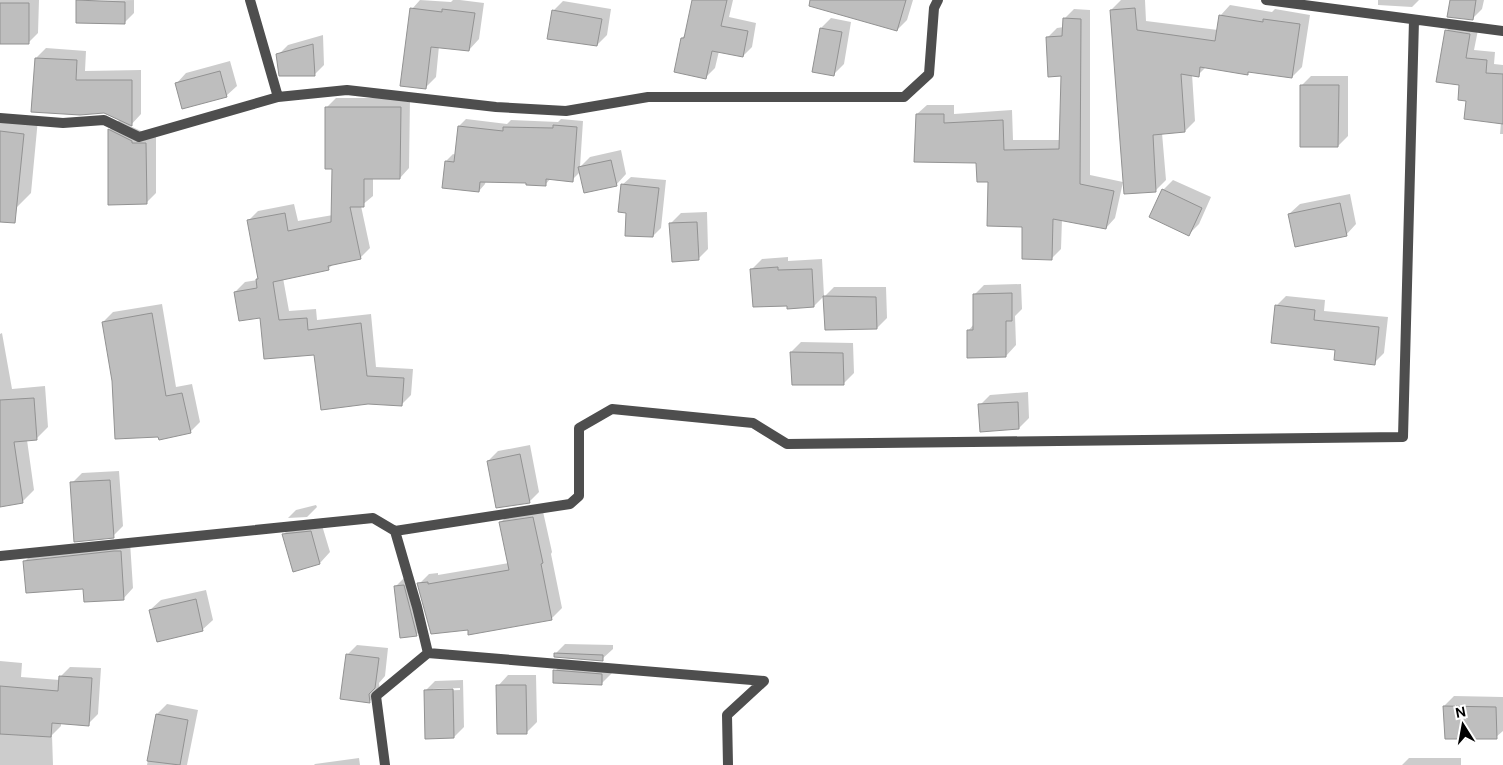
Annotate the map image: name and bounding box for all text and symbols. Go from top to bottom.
north arrow [1438,700,1488,750]
text: N [1454,702,1467,722]

